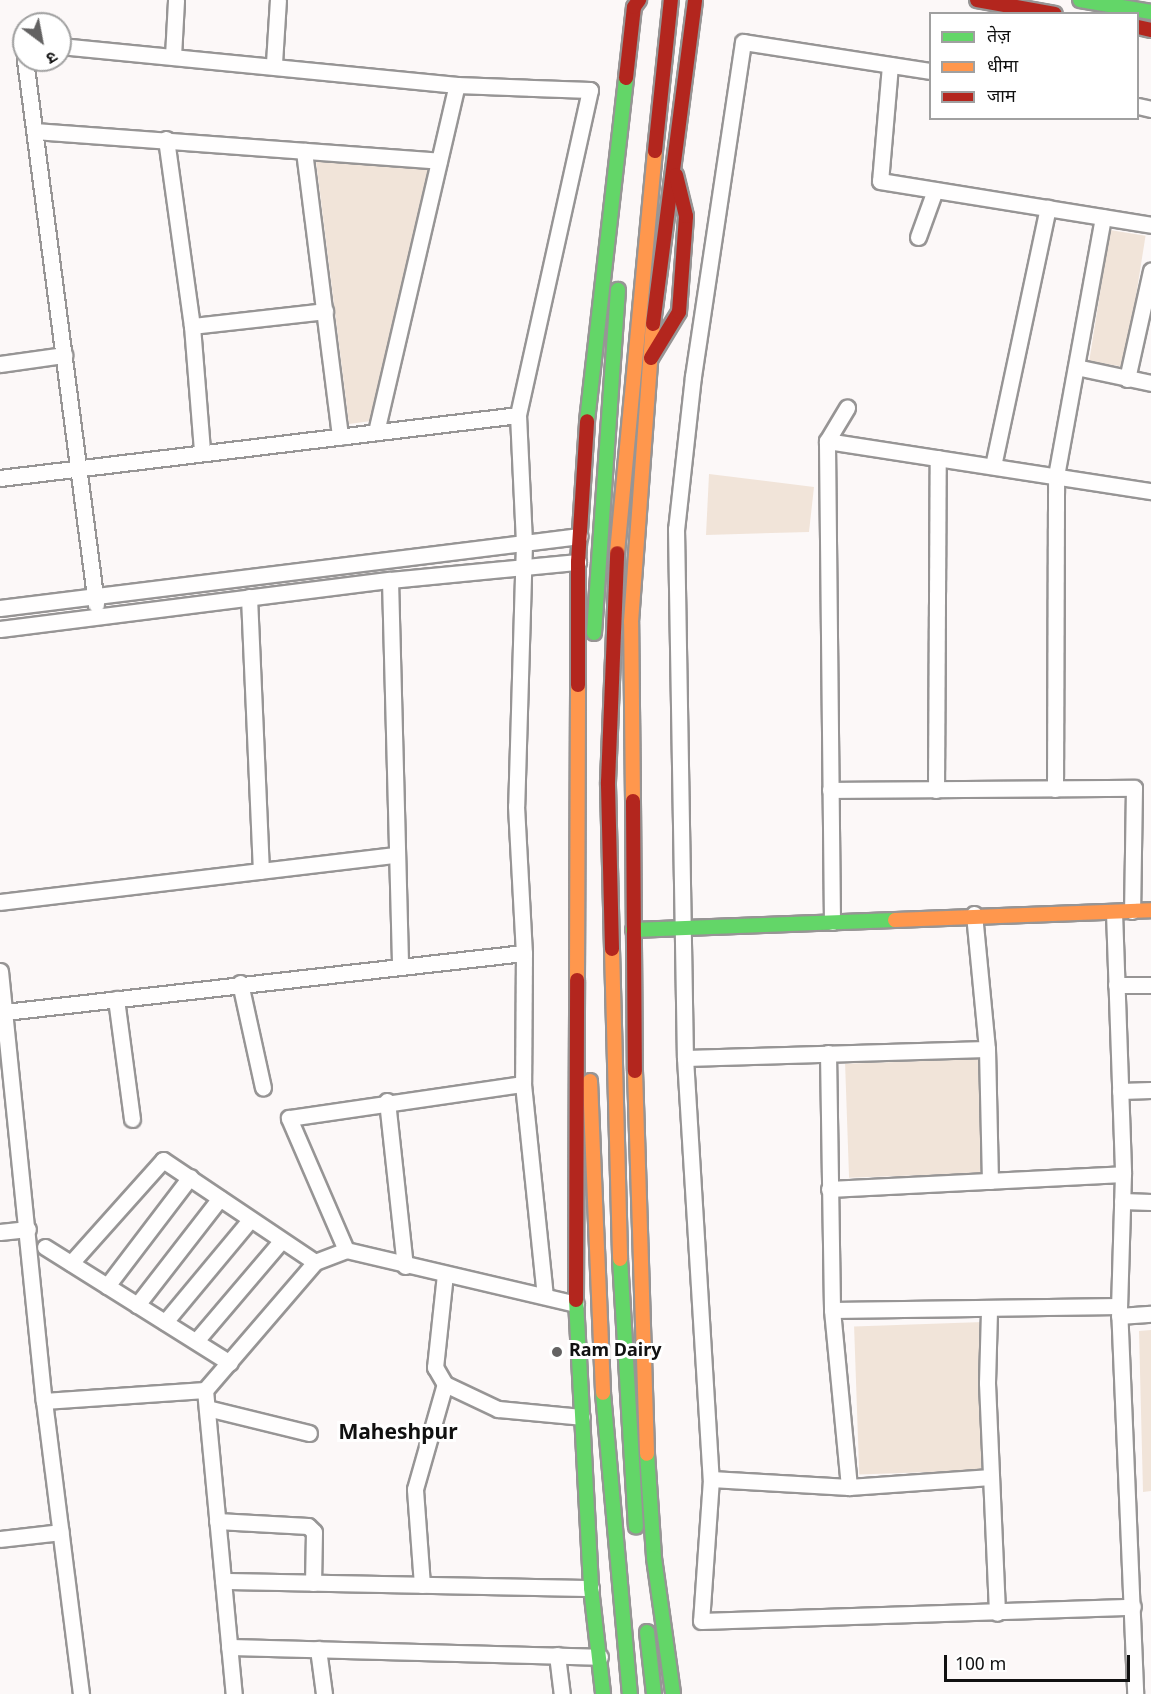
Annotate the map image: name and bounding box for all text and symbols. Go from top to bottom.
north arrow [12,12,72,72]
legend [929,12,1139,120]
text: तेज़ [987,26,1011,49]
text: उ [41,45,60,67]
text: धीमा [987,56,1018,79]
text: जाम [987,86,1016,109]
place label: Ram Dairy [569,1341,661,1363]
marker: Ram Dairy [550,1345,564,1359]
district label: Maheshpur [338,1421,458,1447]
scale bar [947,1643,1133,1681]
text: 100 m [955,1654,1006,1677]

